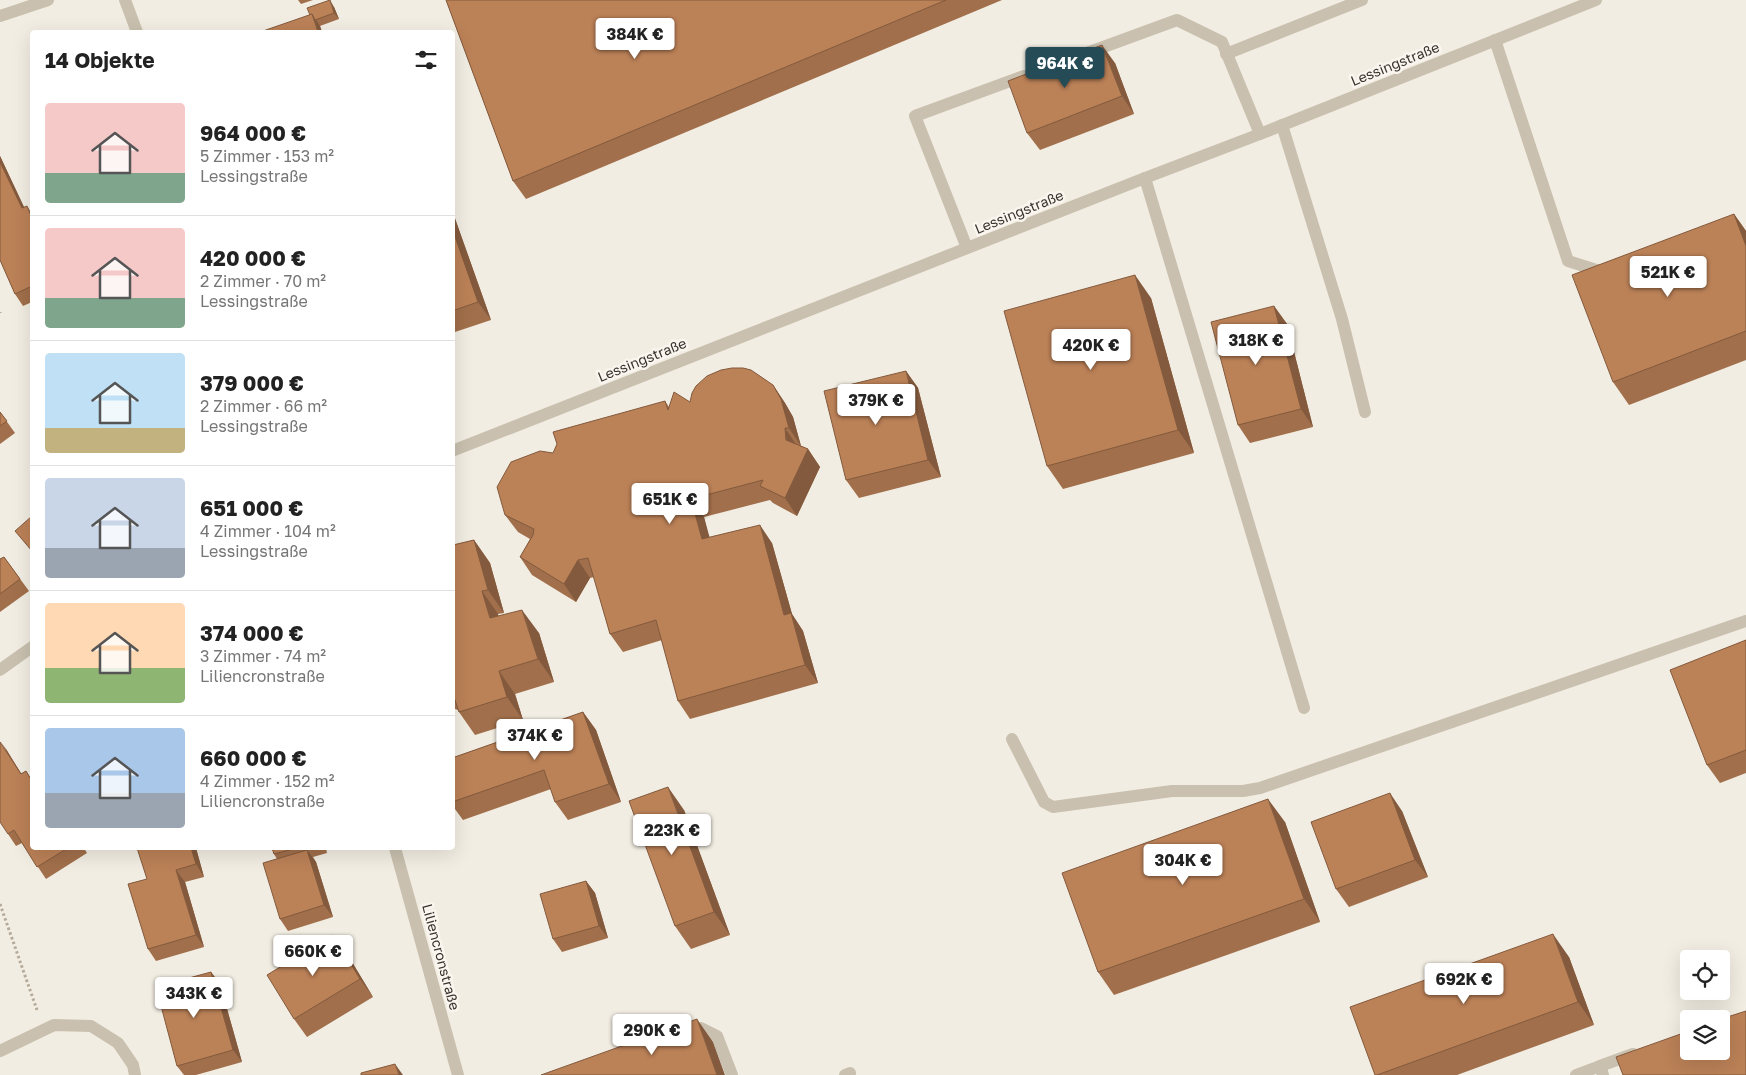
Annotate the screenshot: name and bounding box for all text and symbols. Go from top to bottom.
pin: 384K € [594,18,676,60]
text: 384K € [607,24,663,44]
street label: Lessingstraße [1348,38,1442,89]
icon: filters [412,46,440,74]
pin: 964K € [1024,46,1106,89]
text: 14 Objekte [45,47,155,73]
text: 964K € [1036,53,1094,73]
text: 964 000 € [200,120,306,146]
icon: home [85,123,145,183]
text: 5 Zimmer · 153 m² [200,146,334,166]
text: Lessingstraße [200,166,308,186]
street label: Lessingstraße [972,186,1066,237]
text: 420 000 € [200,245,306,271]
icon: home [85,248,145,308]
pin: 521K € [1627,256,1709,298]
text: 521K € [1641,262,1695,282]
text: 2 Zimmer · 70 m² [200,271,326,291]
text: Lessingstraße [200,291,308,311]
pin: 318K € [1215,324,1297,366]
pin: 420K € [1050,328,1132,371]
text: 318K € [1228,330,1284,350]
street label: Lessingstraße [595,334,689,385]
text: 420K € [1062,335,1120,355]
text: 379 000 € [200,370,304,396]
icon: home [85,373,145,433]
pin: 379K € [835,384,917,426]
text: 379K € [848,390,904,410]
text: 2 Zimmer · 66 m² [200,396,327,416]
text: Lessingstraße [200,416,308,436]
pin: 651K € [629,482,711,525]
text: 651K € [642,489,698,509]
text: 651 000 € [200,495,303,521]
icon: home [85,498,145,558]
text: 4 Zimmer · 104 m² [200,521,336,541]
text: Lessingstraße [200,541,308,561]
text: 374 000 € [200,620,304,646]
icon: home [85,623,145,683]
text: 3 Zimmer · 74 m² [200,646,326,666]
text: Liliencronstraße [200,666,325,686]
pin: 374K € [494,718,576,761]
text: 374K € [507,725,563,745]
text: 660 000 € [200,745,307,771]
icon: home [85,748,145,808]
text: 4 Zimmer · 152 m² [200,771,335,791]
text: Liliencronstraße [200,791,325,811]
pin: 223K € [631,814,713,856]
text: 223K € [644,820,700,840]
pin: 304K € [1142,844,1224,886]
text: 304K € [1154,850,1212,870]
street label: Liliencronstraße [419,902,464,1012]
pin: 660K € [272,934,354,977]
text: 660K € [284,941,342,961]
map controls [1680,950,1730,1060]
button: locate [1680,950,1730,1000]
pin: 692K € [1423,962,1505,1005]
text: 692K € [1436,969,1492,989]
pin: 343K € [153,976,235,1019]
text: 343K € [166,983,222,1003]
button: layers [1680,1010,1730,1060]
pin: 290K € [611,1014,693,1056]
text: 290K € [623,1020,681,1040]

